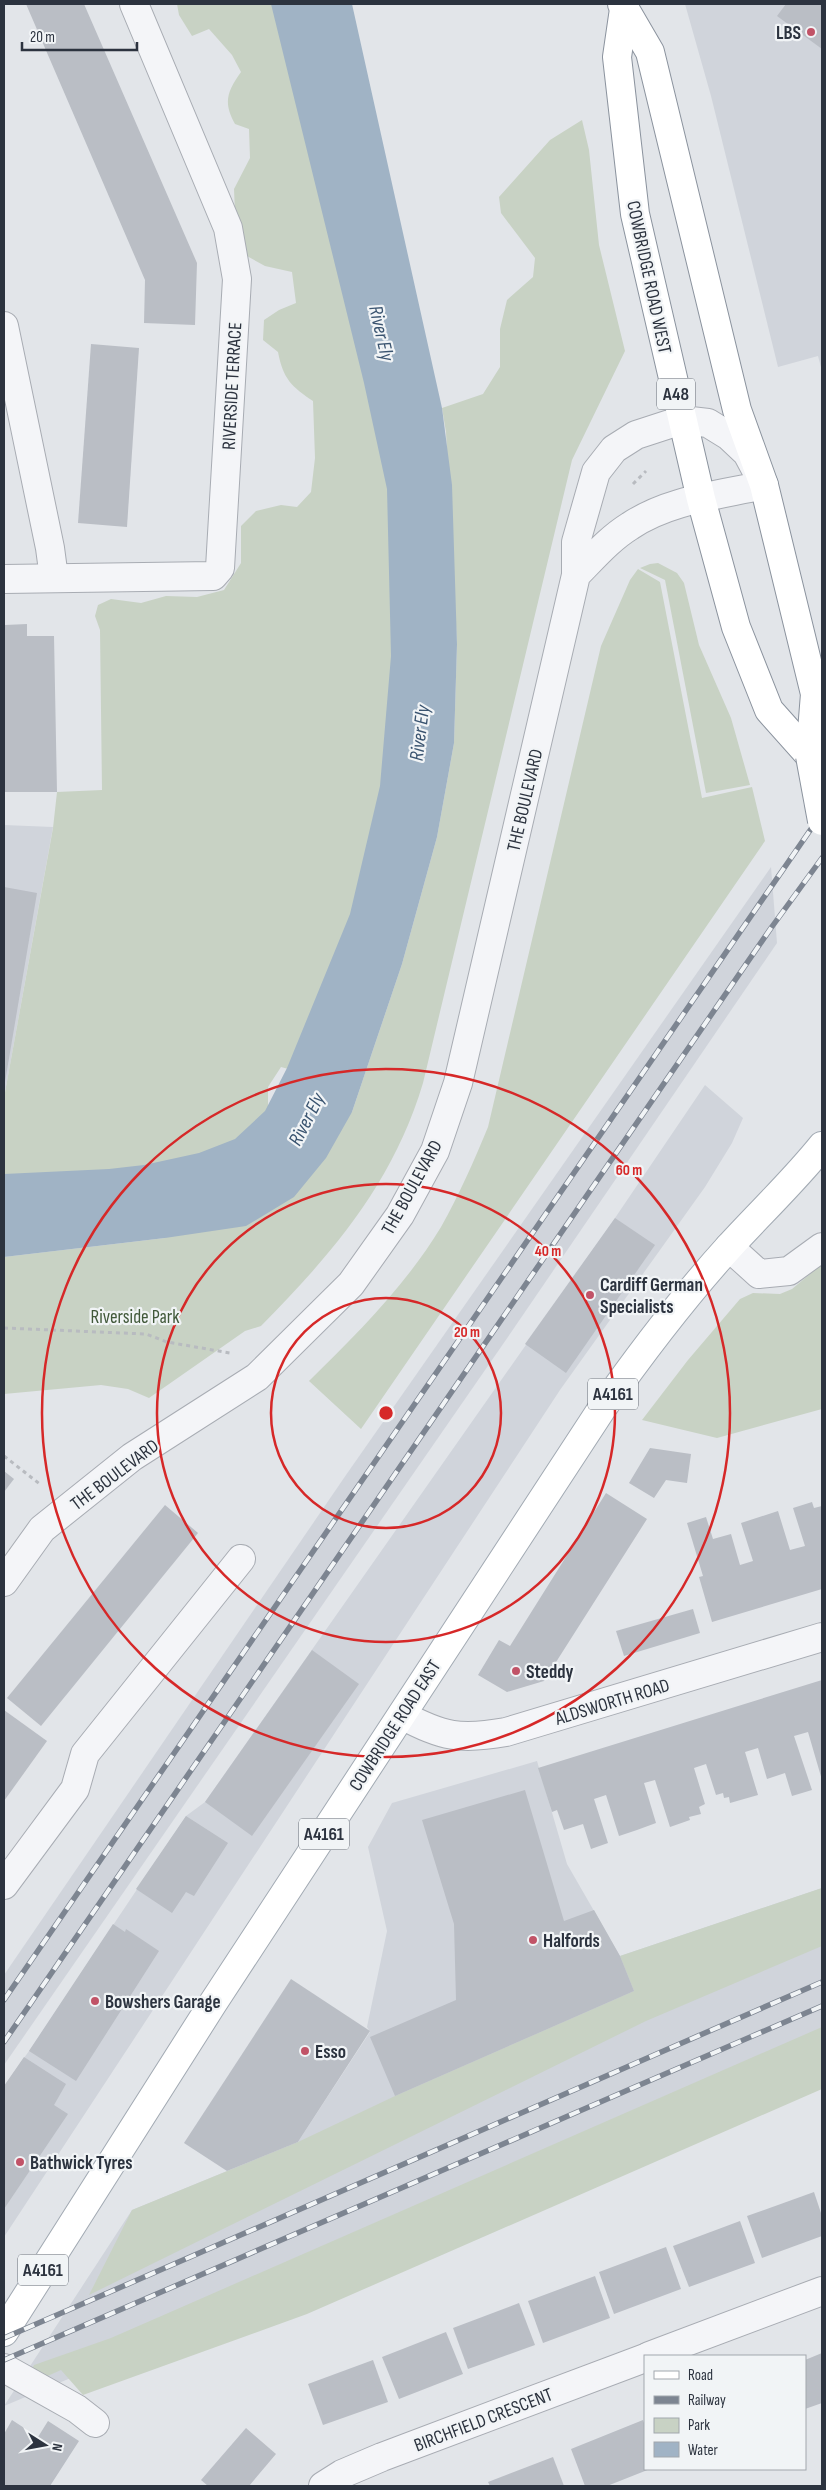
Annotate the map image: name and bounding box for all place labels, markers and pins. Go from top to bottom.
place label: LBS [776,22,801,45]
marker: LBS [805,26,817,38]
place label: Cardiff German Specialists [600,1274,703,1319]
marker: Cardiff German Specialists [584,1289,596,1301]
centre of rings [377,1404,395,1422]
place label: Steddy [526,1661,573,1684]
marker: Steddy [510,1665,522,1677]
place label: Halfords [543,1930,600,1953]
marker: Halfords [527,1934,539,1946]
place label: Bowshers Garage [105,1991,221,2014]
marker: Bowshers Garage [89,1995,101,2007]
place label: Esso [315,2041,346,2064]
marker: Esso [299,2045,311,2057]
place label: Bathwick Tyres [30,2152,133,2175]
marker: Bathwick Tyres [14,2156,26,2168]

